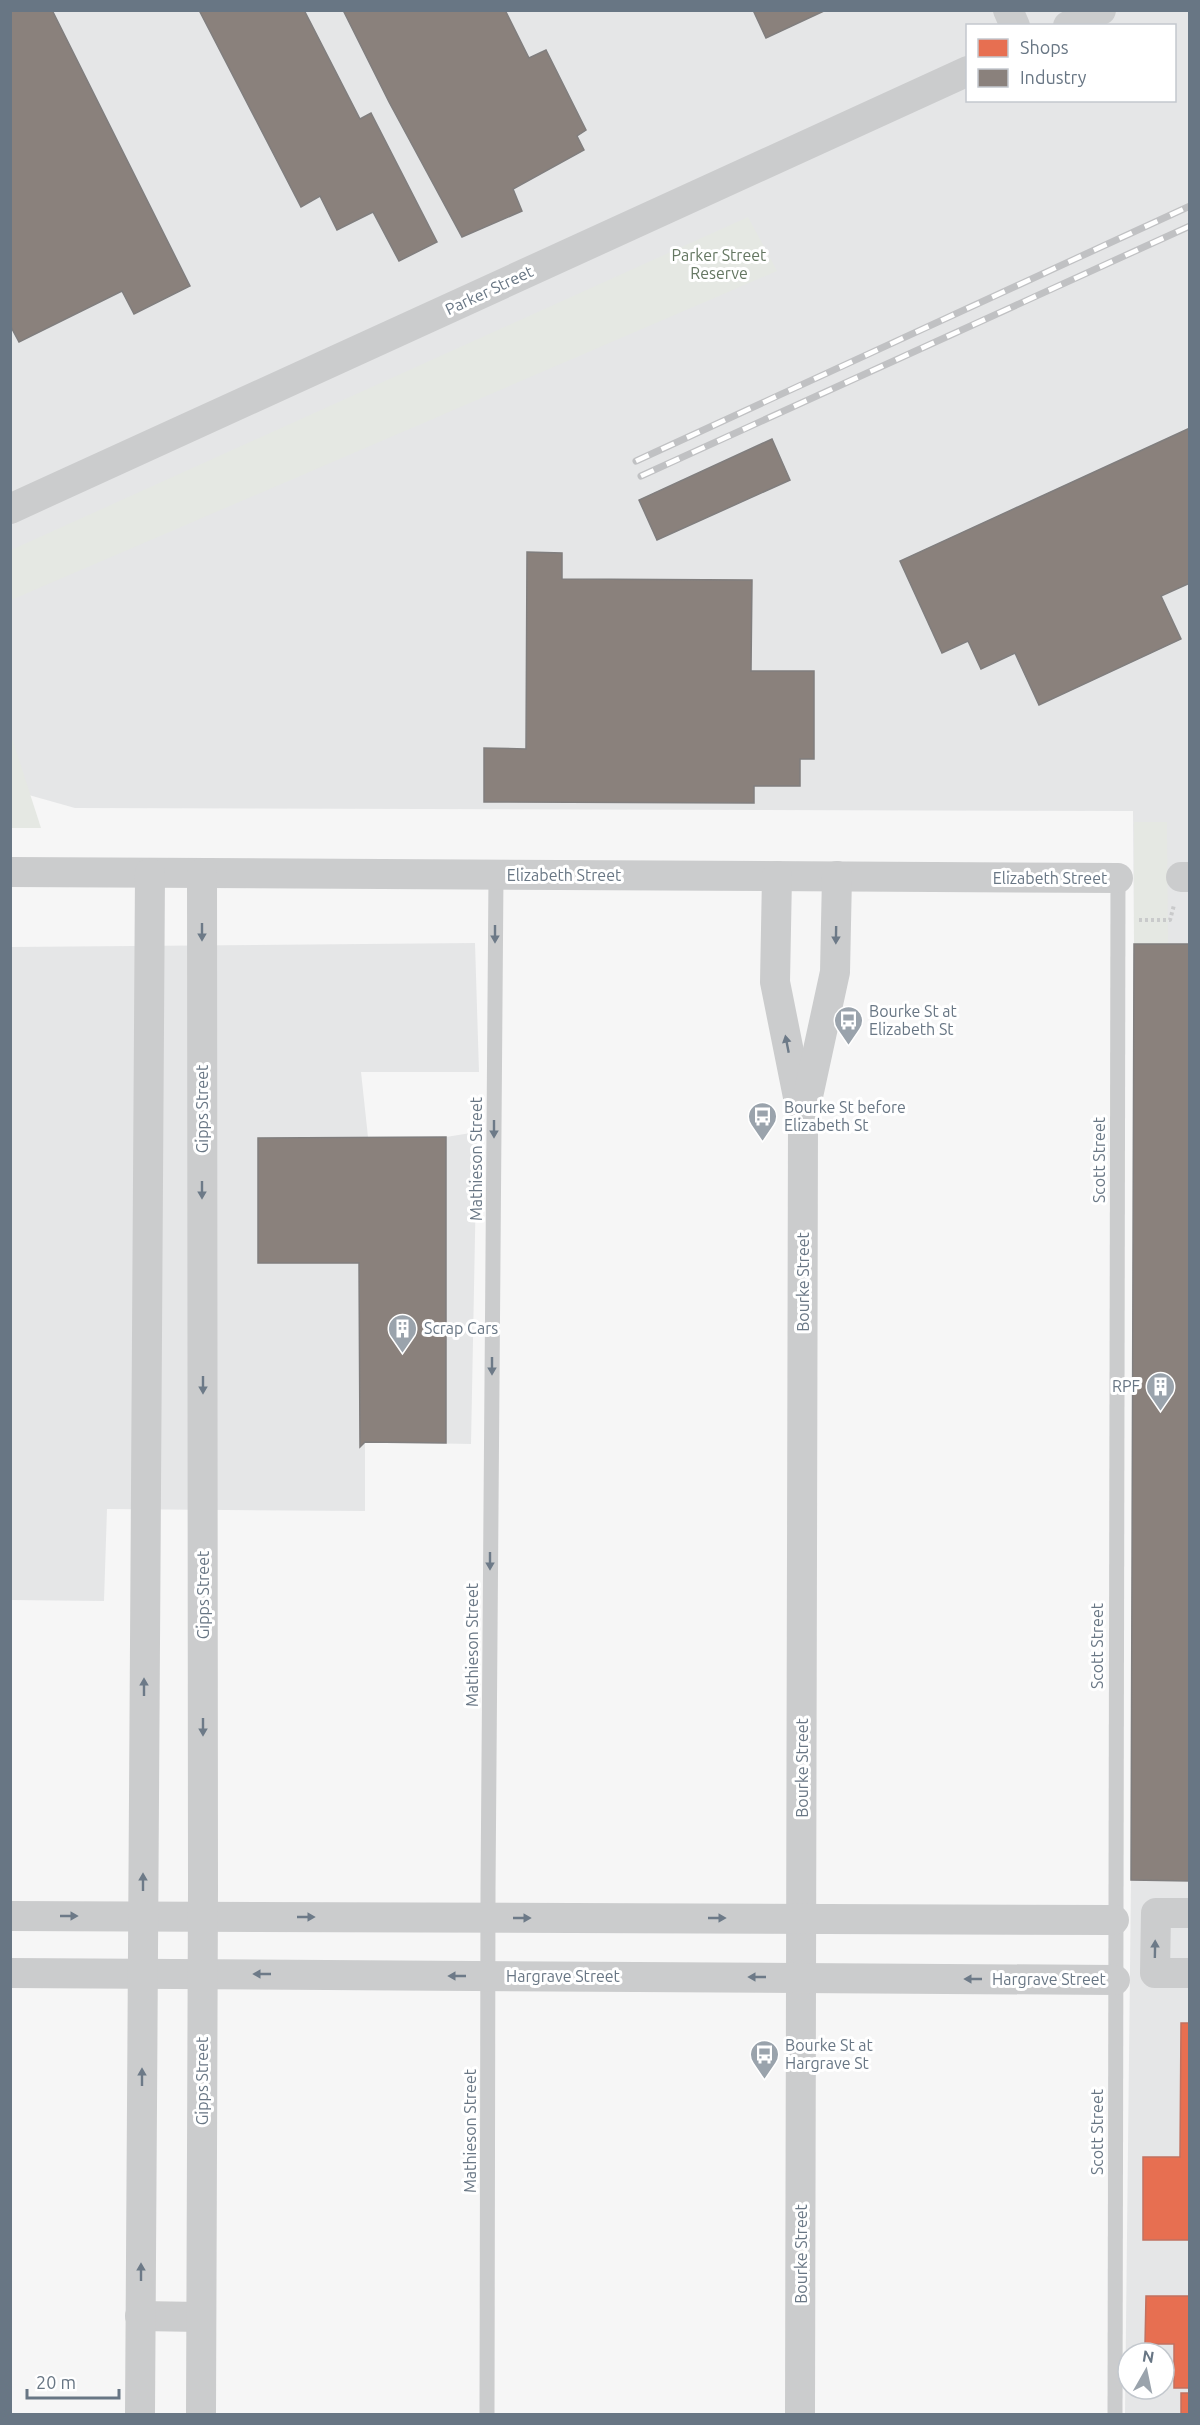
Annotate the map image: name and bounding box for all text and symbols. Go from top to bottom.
legend [966,24,1176,102]
text: Shops [1020,37,1069,57]
text: Industry [1020,67,1087,87]
park label: Parker Street Reserve [672,246,767,282]
street label: Parker Street [442,262,536,318]
street label: Elizabeth Street [507,866,622,884]
street label: Elizabeth Street [993,869,1108,887]
one-way arrow [197,922,207,941]
one-way arrow [490,924,500,943]
one-way arrow [831,925,841,944]
place label: Bourke St at Elizabeth St [869,1002,958,1038]
bus stop icon: Bourke St at Elizabeth St [832,1004,864,1046]
one-way arrow [782,1034,791,1053]
street label: Gipps Street [193,1064,211,1153]
street label: Mathieson Street [467,1096,485,1221]
place label: Bourke St before Elizabeth St [784,1098,906,1134]
bus stop icon: Bourke St before Elizabeth St [747,1100,779,1142]
street label: Scott Street [1090,1116,1108,1203]
one-way arrow [489,1119,499,1138]
one-way arrow [197,1180,207,1199]
street label: Bourke Street [794,1231,812,1332]
building icon: Scrap Cars [387,1312,419,1354]
place label: Scrap Cars [424,1319,498,1337]
one-way arrow [487,1356,497,1375]
building icon: RPF [1145,1370,1177,1412]
one-way arrow [198,1375,208,1394]
place label: RPF [1112,1377,1140,1395]
street label: Gipps Street [194,1550,212,1639]
one-way arrow [485,1551,495,1570]
street label: Mathieson Street [463,1582,481,1707]
street label: Scott Street [1088,1602,1106,1689]
one-way arrow [139,1678,149,1697]
one-way arrow [198,1717,208,1736]
street label: Bourke Street [793,1717,811,1818]
one-way arrow [138,1873,147,1892]
one-way arrow [59,1911,78,1921]
one-way arrow [296,1912,315,1922]
one-way arrow [512,1913,531,1923]
one-way arrow [707,1914,726,1923]
one-way arrow [1151,1940,1160,1959]
street label: Hargrave Street [506,1967,621,1985]
one-way arrow [252,1970,271,1979]
street label: Hargrave Street [992,1970,1107,1988]
one-way arrow [447,1971,466,1981]
one-way arrow [747,1972,766,1982]
one-way arrow [963,1974,982,1984]
street label: Gipps Street [193,2036,211,2125]
place label: Bourke St at Hargrave St [785,2036,874,2072]
bus stop icon: Bourke St at Hargrave St [748,2038,780,2080]
one-way arrow [137,2068,146,2087]
street label: Mathieson Street [461,2068,479,2193]
street label: Scott Street [1088,2088,1106,2175]
street label: Bourke Street [792,2203,810,2304]
one-way arrow [136,2263,146,2282]
north arrow [1116,2341,1176,2401]
text: N [1141,2346,1156,2366]
scale bar [27,2362,118,2400]
text: 20 m [36,2372,76,2392]

